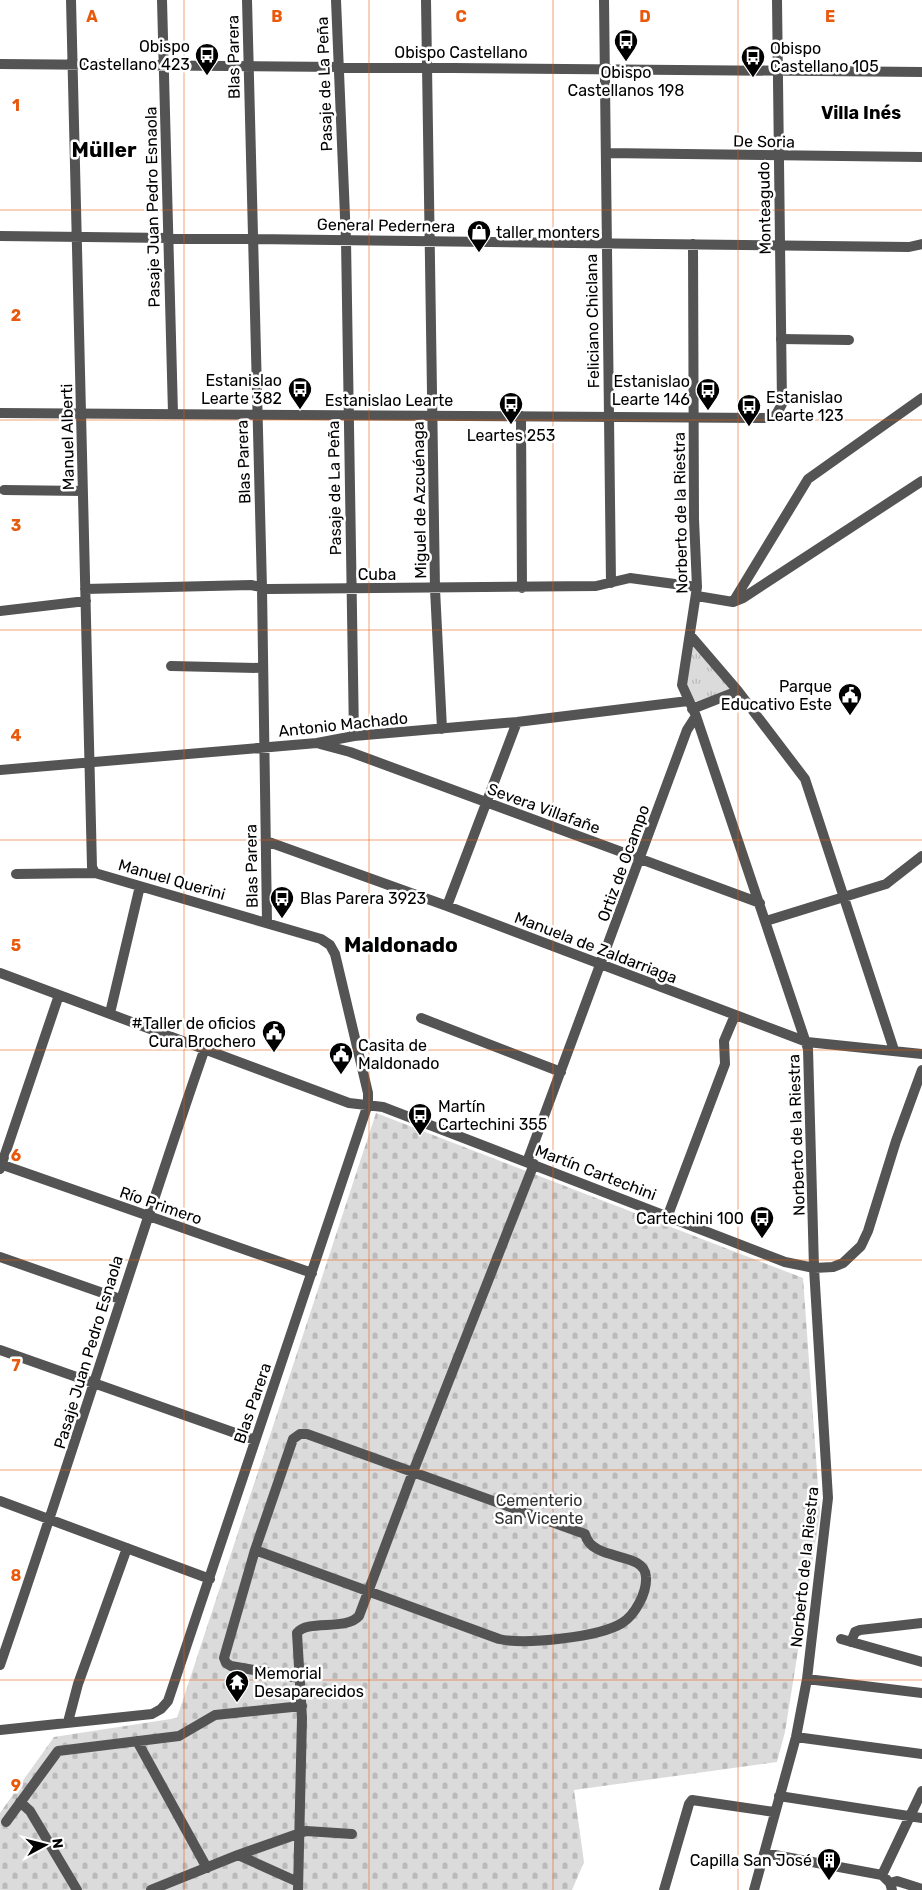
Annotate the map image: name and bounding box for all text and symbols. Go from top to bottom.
text: A [86,7,98,26]
text: B [271,7,283,26]
text: C [455,7,467,26]
text: D [639,7,651,26]
text: E [825,7,835,26]
street label: Blas Parera [223,15,244,99]
street label: Pasaje de La Peña [313,16,336,152]
bus stop icon: Obispo Castellanos 198 [613,28,639,62]
place label: Obispo Castellano 423 [79,37,190,74]
place label: Obispo Castellano 105 [770,39,879,76]
bus stop icon: Obispo Castellano 423 [194,42,220,76]
street label: Obispo Castellano [394,43,528,62]
bus stop icon: Obispo Castellano 105 [740,44,766,78]
place label: Obispo Castellanos 198 [568,63,684,100]
text: 1 [12,96,20,115]
district label: Villa Inés [821,102,901,124]
street label: Pasaje Juan Pedro Esnaola [141,106,164,308]
street label: De Soria [733,131,795,152]
district label: Müller [72,137,137,162]
street label: Monteagudo [754,161,775,255]
street label: General Pedernera [317,215,455,236]
shop icon: taller monters [466,219,492,253]
place label: taller monters [496,223,600,242]
street label: Feliciano Chiclana [582,254,603,388]
text: 2 [11,306,21,325]
place label: Estanislao Learte 382 [201,371,282,408]
place label: Estanislao Learte 146 [612,372,690,409]
bus stop icon: Estanislao Learte 382 [287,376,313,410]
bus stop icon: Estanislao Learte 146 [695,377,721,411]
street label: Manuel Alberti [57,384,78,490]
place label: Estanislao Learte 123 [766,388,844,425]
street label: Estanislao Learte [325,391,453,410]
bus stop icon: Leartes 253 [498,391,524,425]
bus stop icon: Estanislao Learte 123 [736,393,762,427]
street label: Blas Parera [233,420,254,504]
street label: Pasaje de La Peña [324,420,345,556]
street label: Miguel de Azcuénaga [409,421,430,579]
place label: Leartes 253 [467,426,555,445]
street label: Norberto de la Riestra [670,432,691,594]
text: 3 [11,516,21,535]
street label: Cuba [358,565,396,584]
place label: Parque Educativo Este [721,677,832,714]
public building icon: Parque Educativo Este [837,682,863,716]
street label: Antonio Machado [277,708,409,741]
text: 4 [11,726,22,745]
street label: Severa Villafañe [485,779,603,838]
street label: Ortiz de Ocampo [594,802,653,924]
street label: Blas Parera [241,824,262,908]
street label: Manuel Querini [116,855,228,904]
bus stop icon: Blas Parera 3923 [269,885,295,919]
place label: Blas Parera 3923 [300,889,426,908]
street label: Manuela de Zaldarriaga [512,908,680,987]
district label: Maldonado [344,932,458,957]
text: 5 [11,936,21,955]
place label: #Taller de oficios Cura Brochero [132,1014,256,1051]
public building icon: #Taller de oficios Cura Brochero [261,1019,287,1053]
place label: Casita de Maldonado [358,1036,439,1073]
public building icon: Casita de Maldonado [328,1041,354,1075]
street label: Norberto de la Riestra [784,1054,809,1216]
place label: Martín Cartechini 355 [438,1097,547,1134]
bus stop icon: Martín Cartechini 355 [407,1102,433,1136]
street label: Martín Cartechini [533,1141,659,1204]
text: 6 [11,1146,21,1165]
street label: Río Primero [117,1182,205,1228]
bus stop icon: Cartechini 100 [749,1205,775,1239]
place label: Cartechini 100 [636,1209,744,1228]
street label: Pasaje Juan Pedro Esnaola [50,1253,127,1451]
text: 7 [11,1356,21,1375]
street label: Blas Parera [230,1360,275,1446]
street label: Norberto de la Riestra [787,1486,822,1649]
park label: Cementerio San Vicente [495,1491,583,1528]
text: 8 [11,1566,22,1585]
place label: Memorial Desaparecidos [254,1664,364,1701]
temple icon: Memorial Desaparecidos [224,1669,250,1703]
text: 9 [11,1776,21,1795]
north arrow [20,1820,70,1870]
text: N [48,1837,66,1850]
building icon: Capilla San José [816,1847,842,1881]
place label: Capilla San José [690,1851,812,1870]

